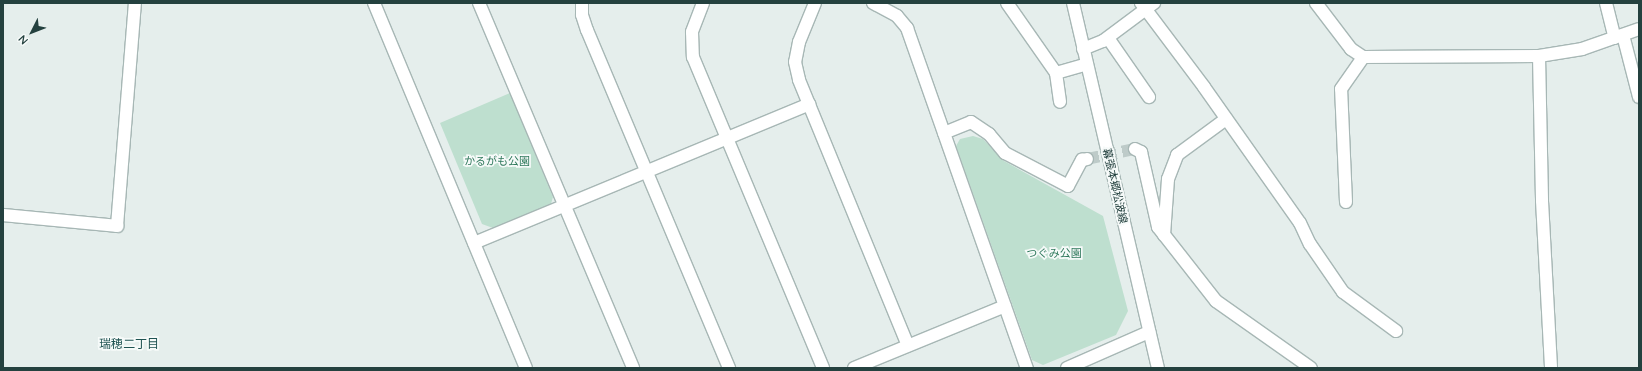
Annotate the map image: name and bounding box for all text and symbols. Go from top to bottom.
north arrow [12,12,52,52]
text: N [15,32,31,48]
street label: 幕張本郷松波線 [1100,147,1130,225]
park label: かるがも公園 [464,154,530,168]
park label: つぐみ公園 [1027,246,1081,260]
district label: 瑞穂二丁目 [99,337,159,351]

